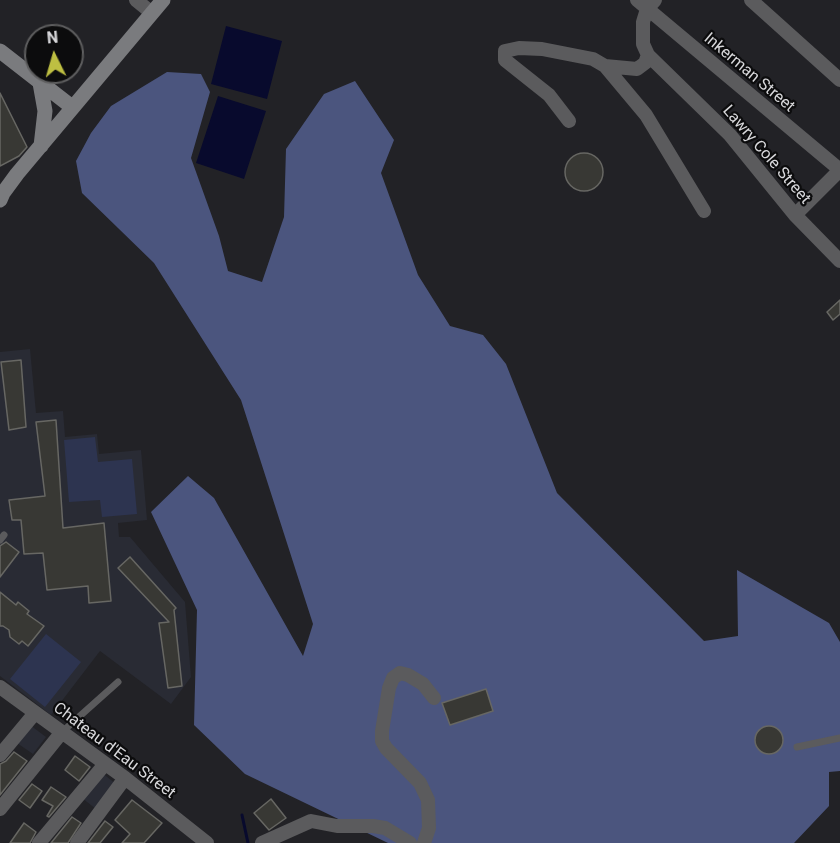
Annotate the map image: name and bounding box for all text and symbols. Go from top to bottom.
north arrow [24,24,84,84]
text: N [46,28,59,48]
street label: Inkerman Street [700,29,798,117]
street label: Lawry Cole Street [718,102,814,208]
street label: Chateau d'Eau Street [49,699,179,803]

